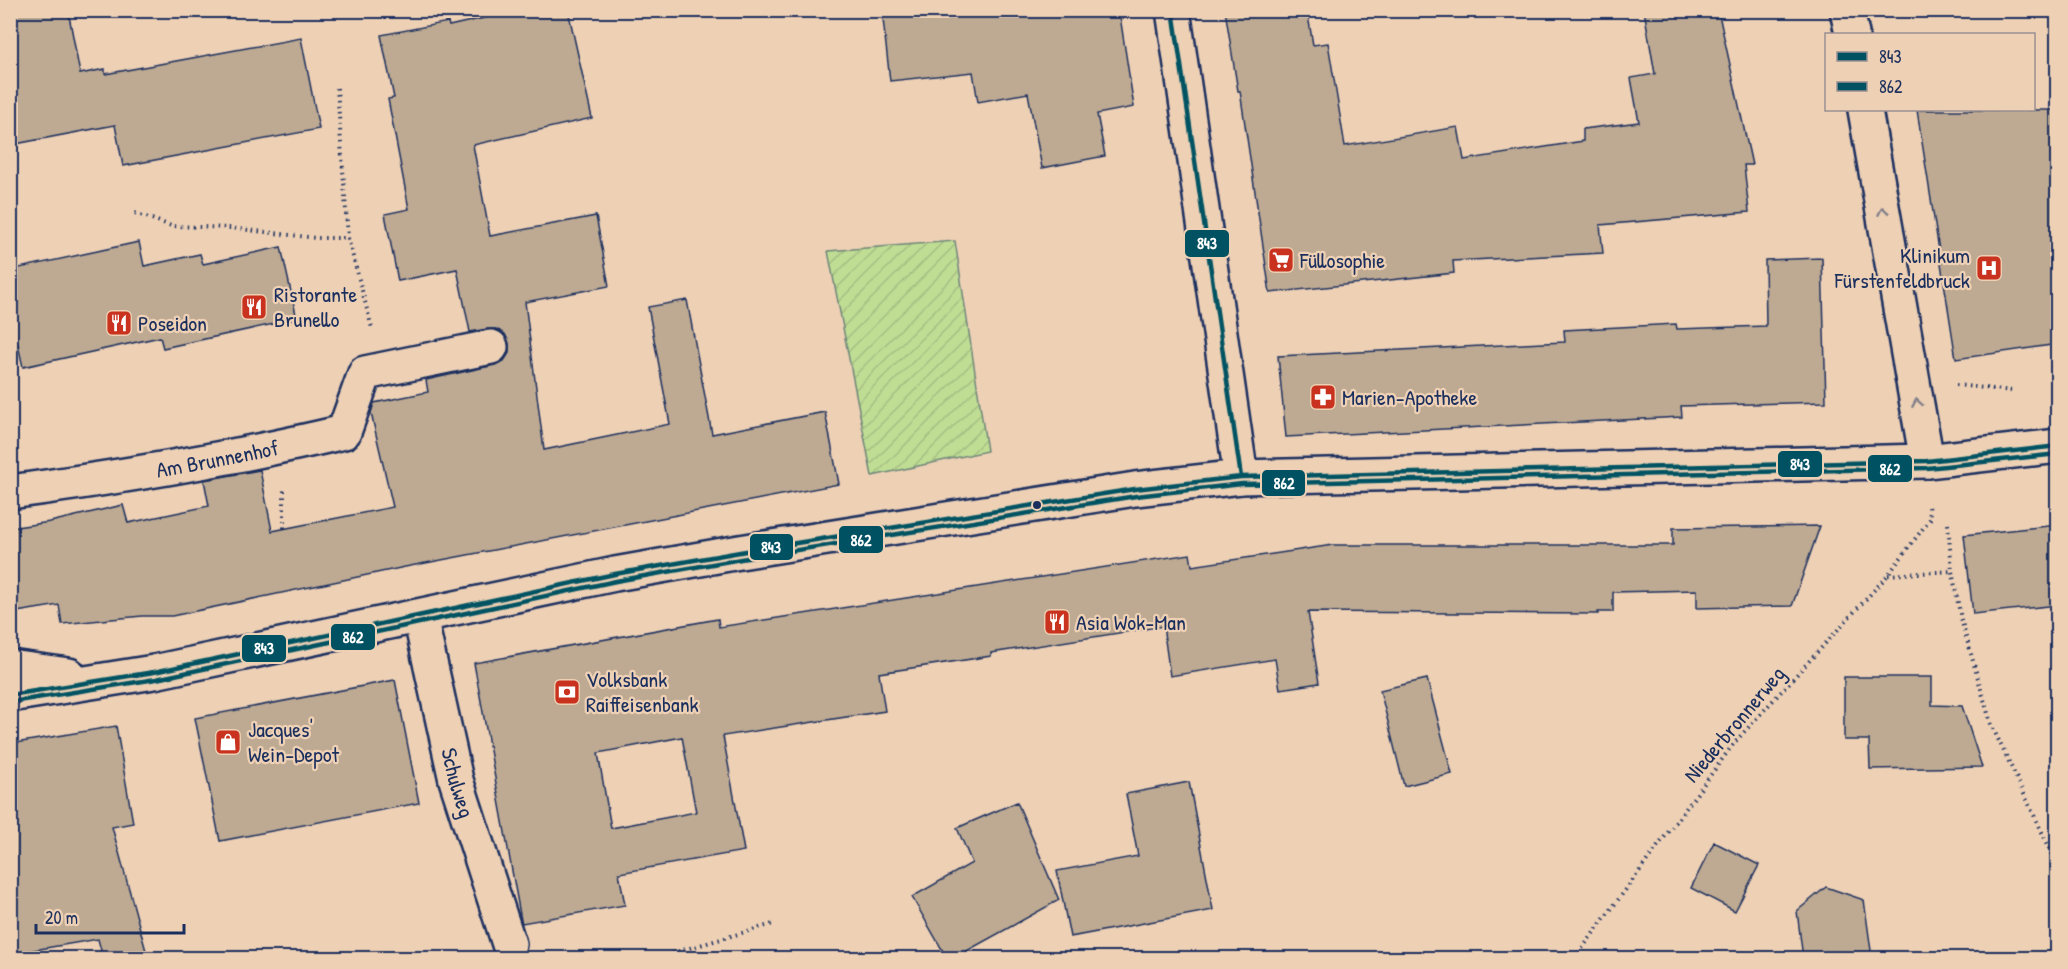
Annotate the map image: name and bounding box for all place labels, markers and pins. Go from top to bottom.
place label: Klinikum Fürstenfeldbruck [1834,240,1970,295]
supermarket icon: Füllosophie [1266,245,1296,275]
place label: Füllosophie [1299,245,1385,275]
hospital icon: Klinikum Fürstenfeldbruck [1974,253,2004,283]
place label: Ristorante Brunello [274,279,357,334]
restaurant icon: Ristorante Brunello [239,292,269,322]
restaurant icon: Poseidon [104,308,134,338]
place label: Poseidon [138,308,207,338]
pharmacy icon: Marien-Apotheke [1308,382,1338,412]
place label: Marien-Apotheke [1342,382,1477,412]
unlabelled marker [1031,499,1043,511]
restaurant icon: Asia Wok-Man [1042,607,1072,637]
place label: Asia Wok-Man [1076,607,1186,637]
place label: Volksbank Raiffeisenbank [586,664,699,719]
bank icon: Volksbank Raiffeisenbank [552,677,582,707]
place label: Jacques' Wein-Depot [248,714,340,769]
shop icon: Jacques' Wein-Depot [213,727,243,757]

